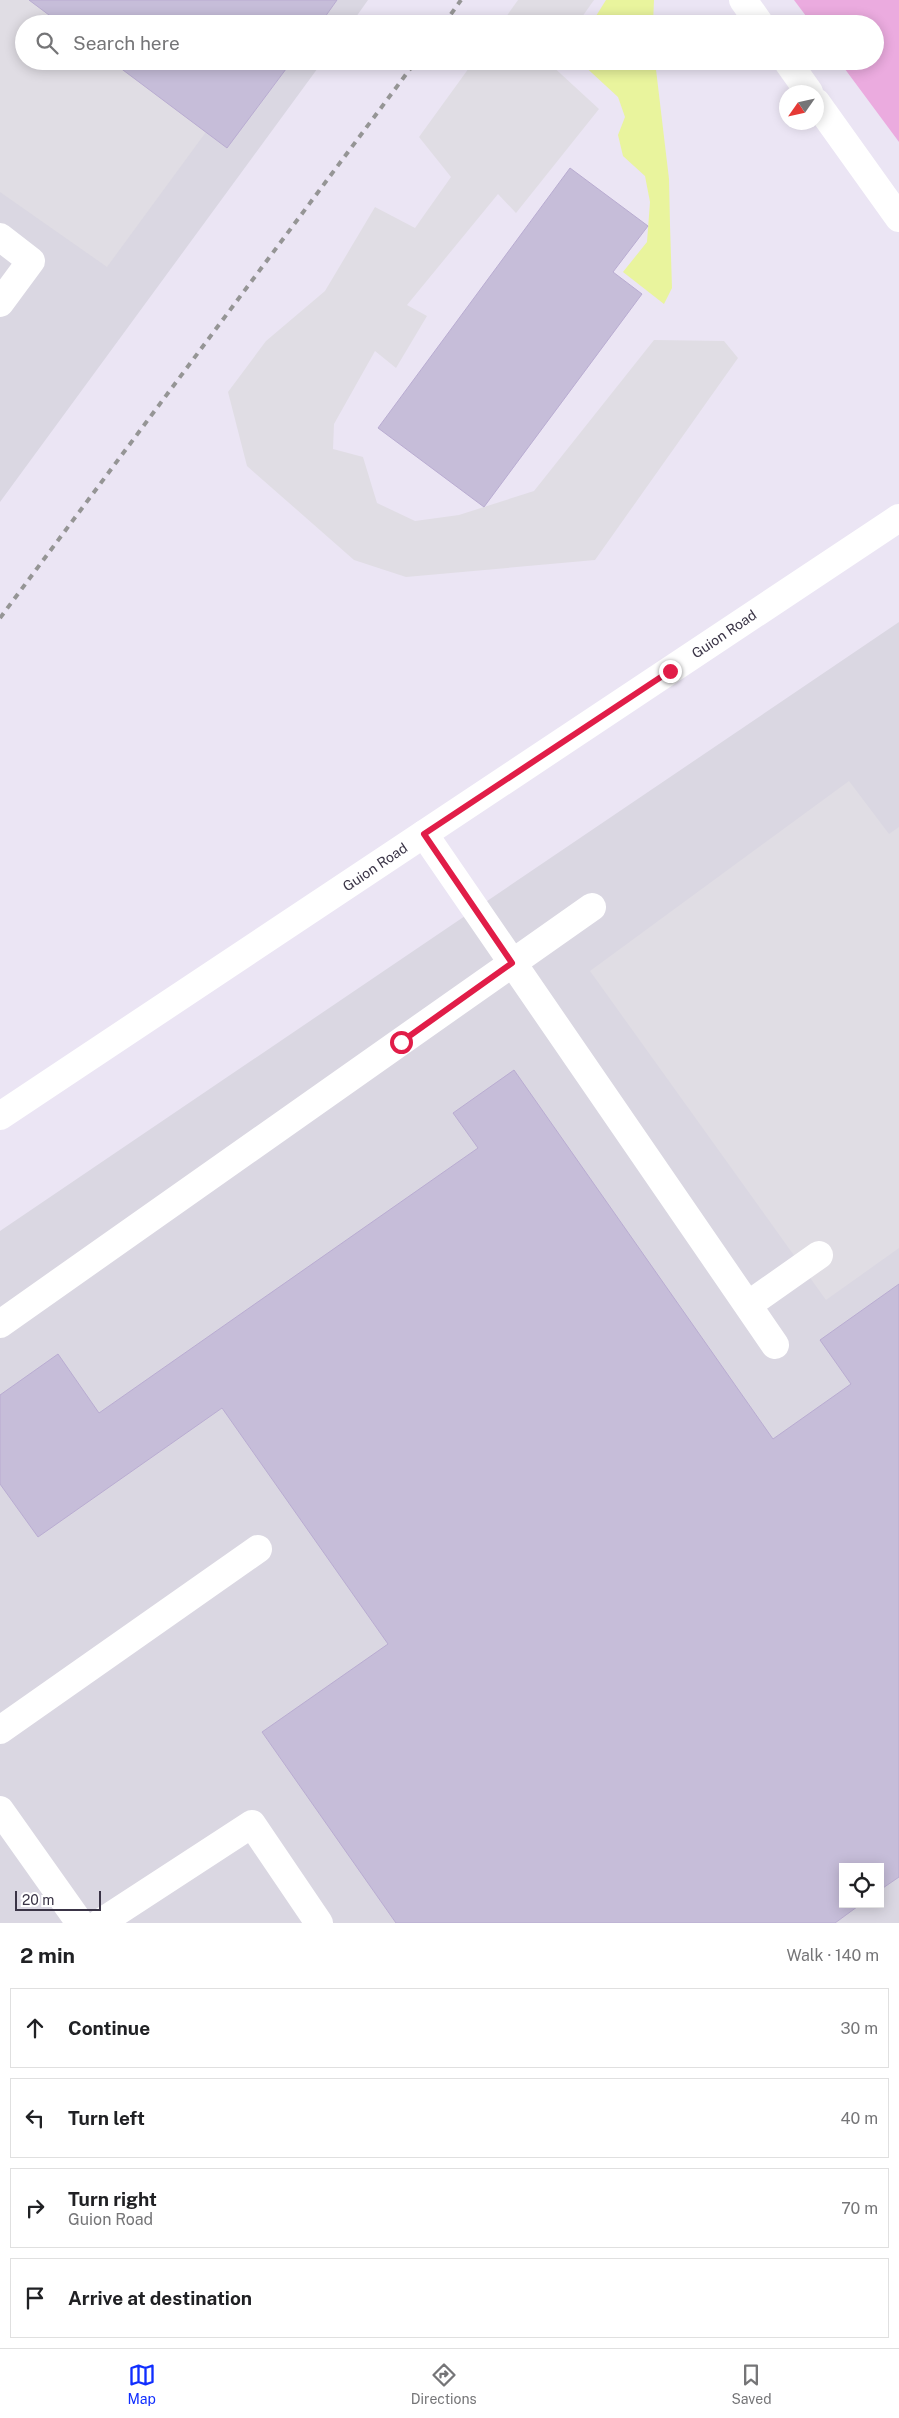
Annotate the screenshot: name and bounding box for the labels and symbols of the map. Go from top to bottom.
north arrow [779,85,824,130]
street label: Guion Road [689,607,759,661]
route end [659,660,682,683]
street label: Guion Road [340,840,410,894]
route start [390,1031,413,1054]
scale bar [15,1888,101,1911]

